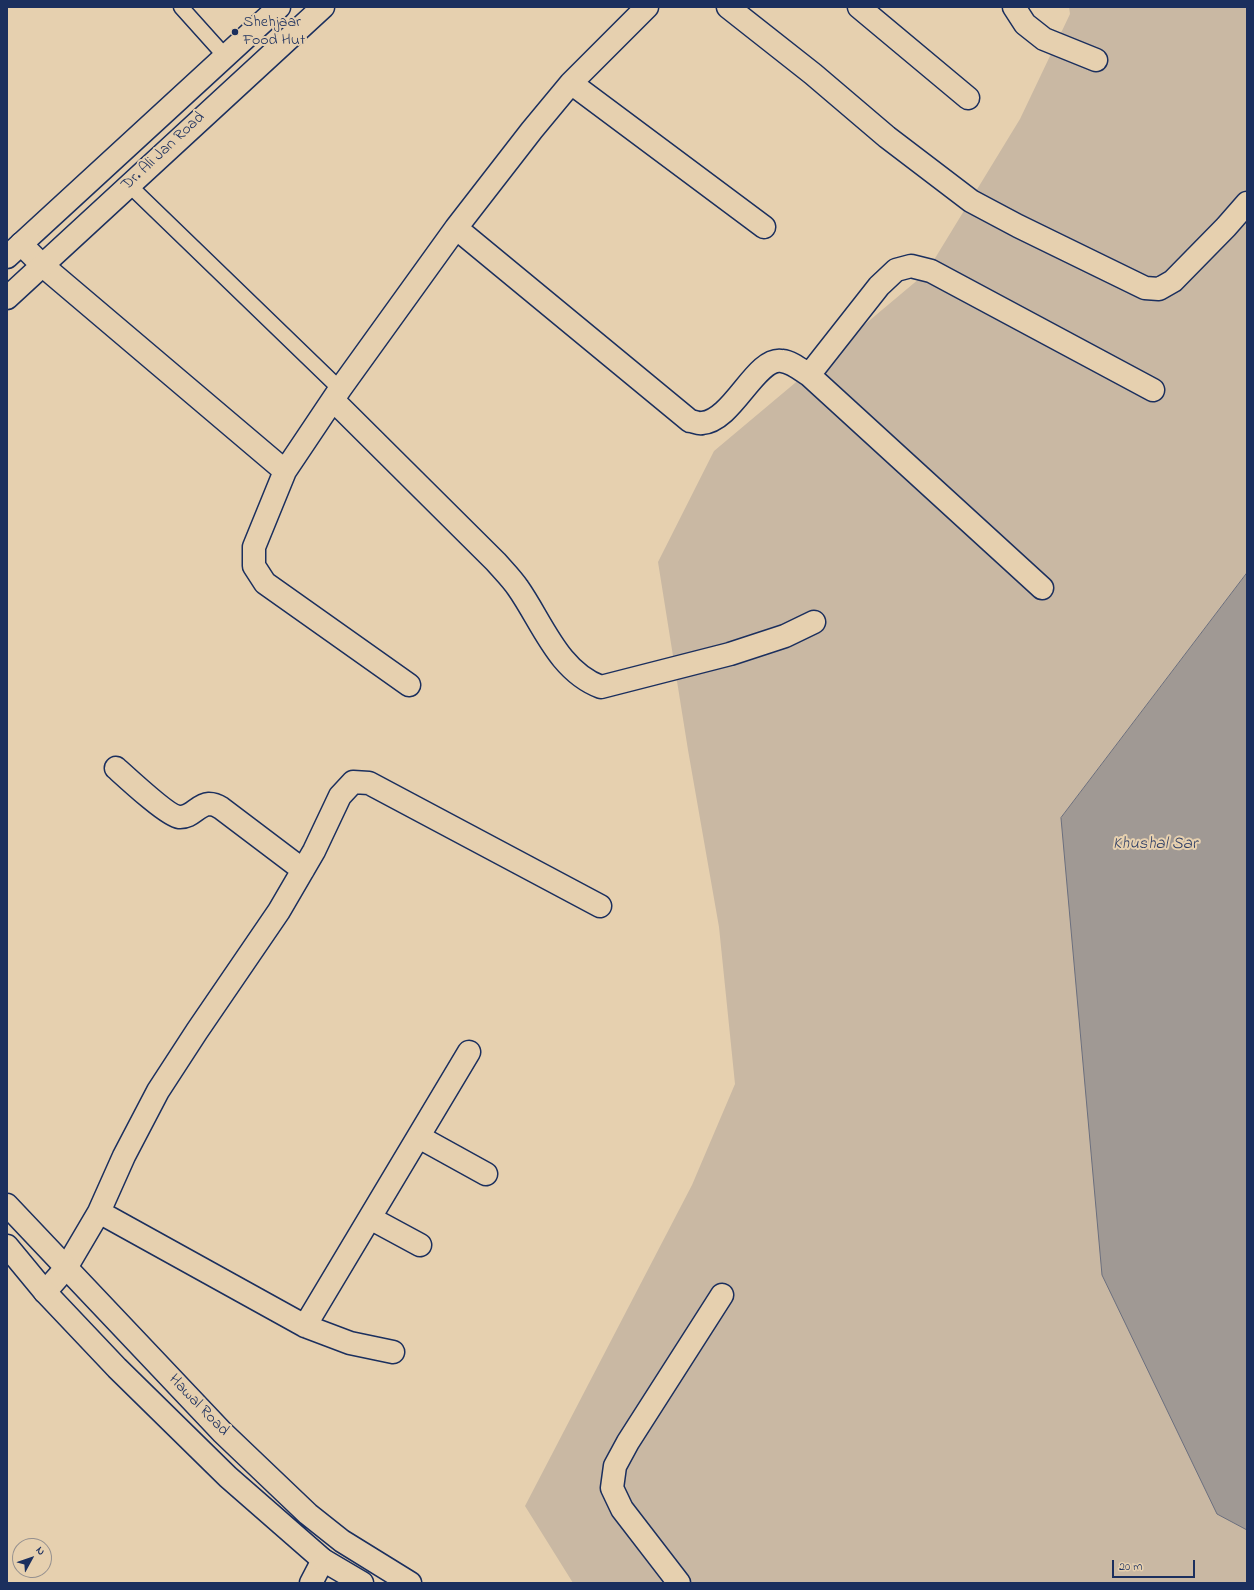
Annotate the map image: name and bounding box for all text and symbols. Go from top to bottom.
place label: Shehjaar Food Hut [243,13,305,51]
marker: Shehjaar Food Hut [230,27,240,37]
street label: Dr. Ali Jan Road [118,109,210,195]
water label: Khushal Sar [1113,835,1197,855]
street label: Hawal Road [164,1371,232,1441]
north arrow [12,1538,52,1578]
text: N [32,1543,49,1559]
scale bar [1114,1552,1197,1578]
text: 20 m [1119,1558,1142,1576]

